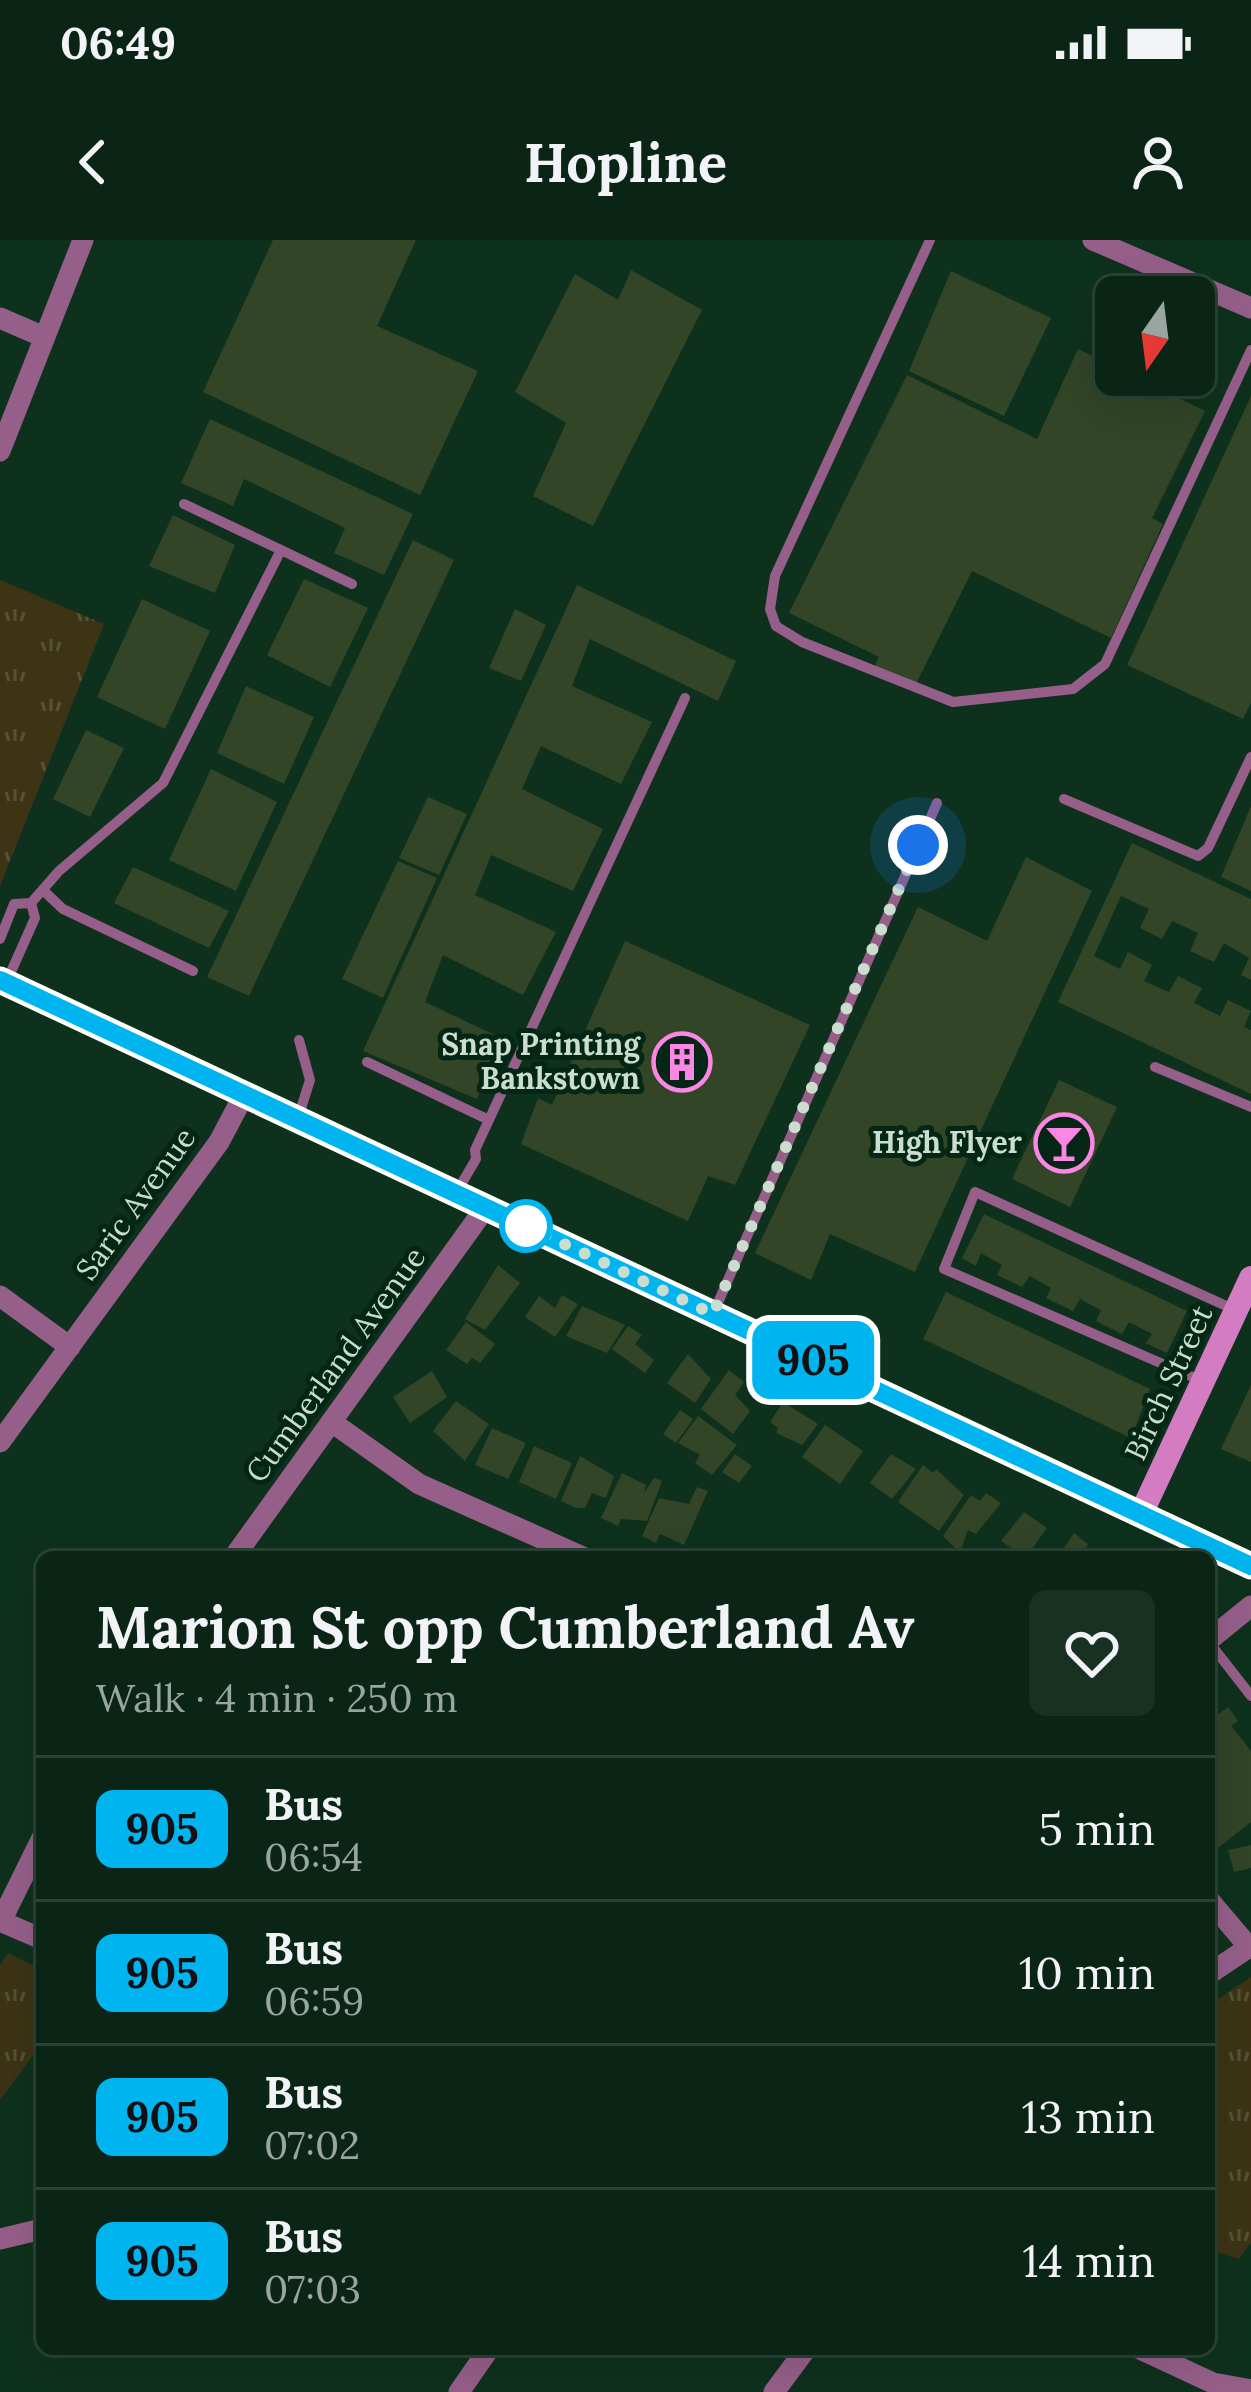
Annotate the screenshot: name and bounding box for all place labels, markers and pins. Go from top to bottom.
place label: Snap Printing Bankstown [441,1025,641,1097]
building icon: Snap Printing Bankstown [651,1031,713,1093]
bar icon: High Flyer [1033,1112,1095,1174]
place label: High Flyer [872,1123,1023,1162]
unlabelled marker [501,1201,551,1251]

